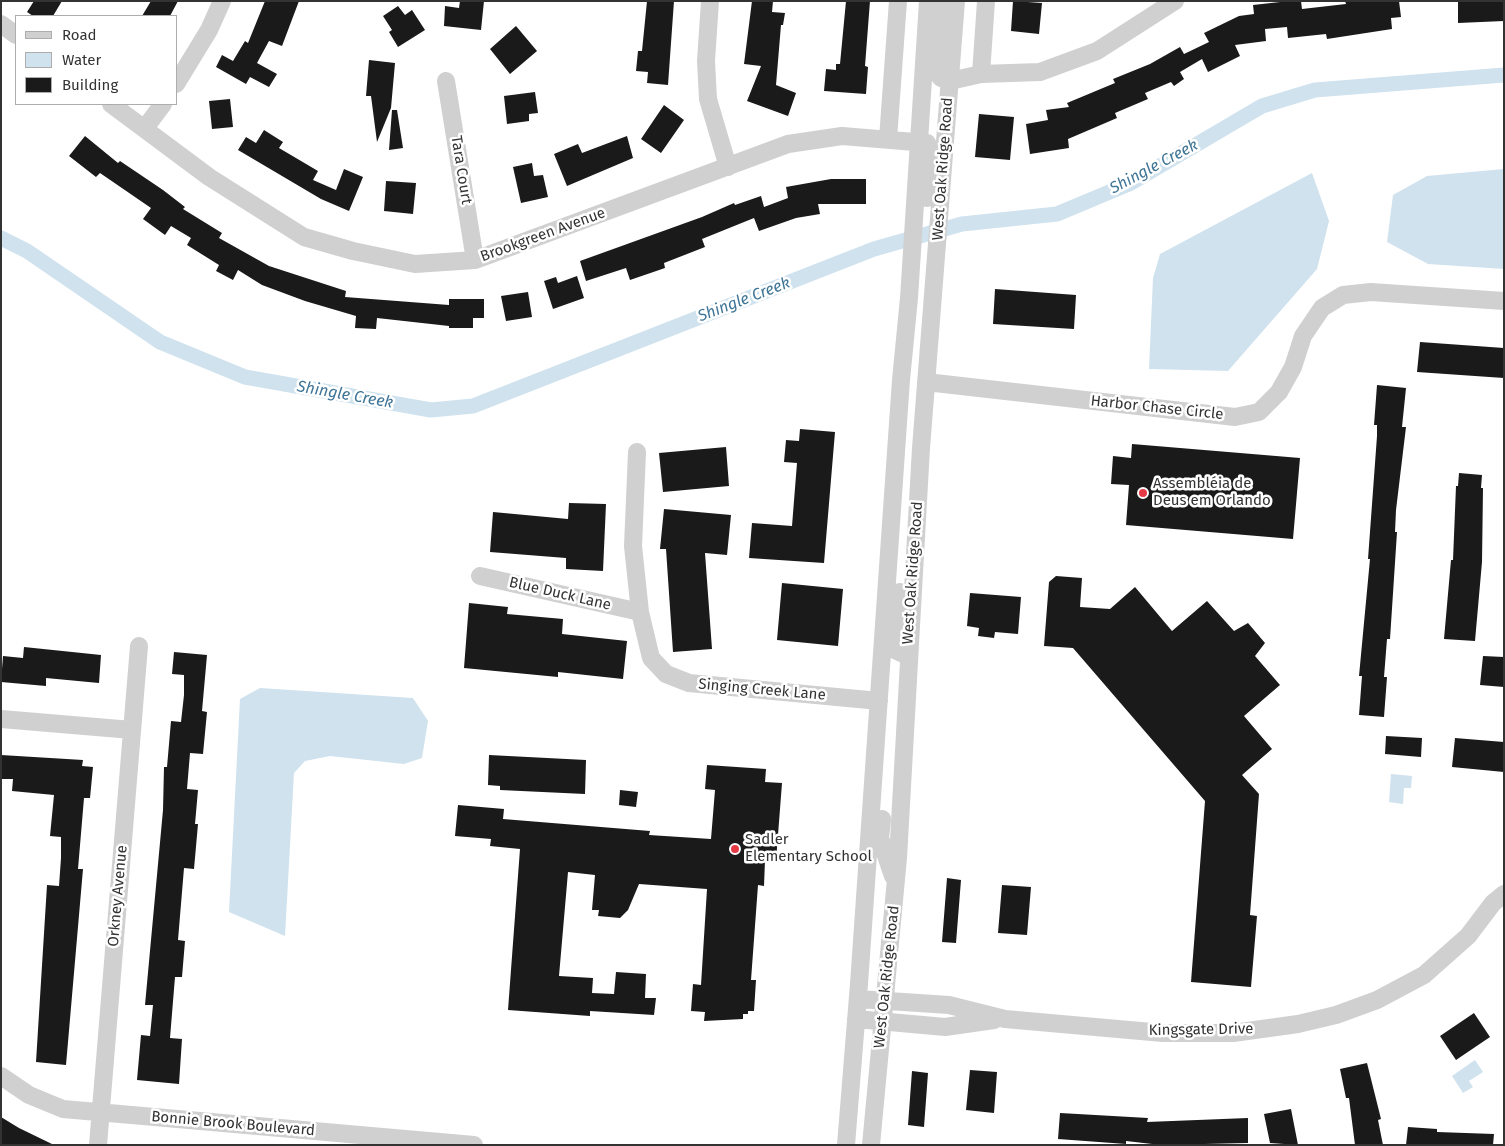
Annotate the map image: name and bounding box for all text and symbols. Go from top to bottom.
legend [15,15,178,105]
text: Road [62,26,97,44]
text: Water [62,51,101,69]
text: Building [62,76,118,94]
street label: West Oak Ridge Road [929,97,957,241]
street label: Tara Court [447,134,475,206]
water label: Shingle Creek [1107,136,1201,198]
street label: Brookgreen Avenue [478,204,608,266]
water label: Shingle Creek [695,274,793,326]
water label: Shingle Creek [295,377,395,413]
street label: Harbor Chase Circle [1090,392,1224,424]
place label: Assembléia de Deus em Orlando [1153,475,1271,510]
marker: Assembléia de Deus em Orlando [1137,487,1149,499]
street label: West Oak Ridge Road [899,501,927,645]
street label: Blue Duck Lane [507,574,613,614]
street label: Singing Creek Lane [698,675,826,705]
place label: Sadler Elementary School [745,831,872,866]
marker: Sadler Elementary School [729,843,741,855]
street label: Orkney Avenue [105,844,131,948]
street label: West Oak Ridge Road [871,905,903,1049]
street label: Kingsgate Drive [1148,1020,1254,1040]
street label: Bonnie Brook Boulevard [150,1108,316,1140]

